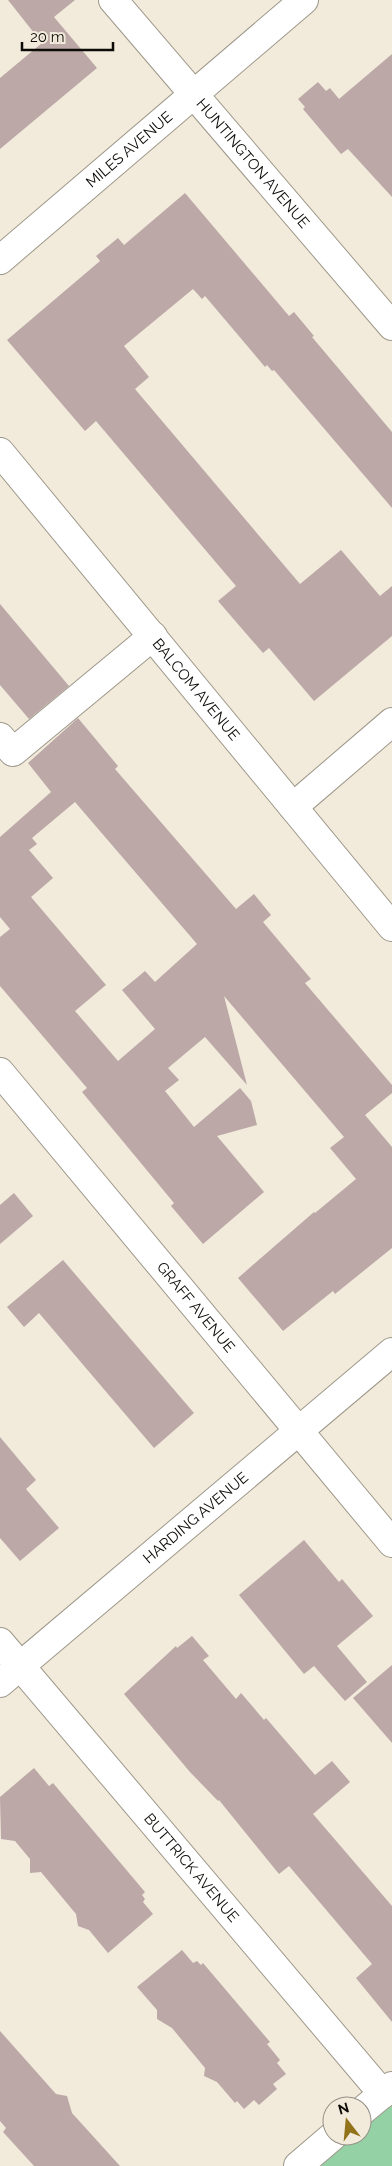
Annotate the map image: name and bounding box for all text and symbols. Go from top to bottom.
scale bar [22,20,114,52]
text: 20 m [30,28,65,46]
street label: HUNTINGTON AVENUE [192,95,313,232]
street label: MILES AVENUE [82,108,176,191]
street label: BALCOM AVENUE [149,635,243,744]
street label: GRAFF AVENUE [153,1258,238,1356]
street label: HARDING AVENUE [139,1468,252,1567]
street label: BUTTRICK AVENUE [140,1810,242,1926]
north arrow [322,2096,372,2146]
text: N [336,2099,351,2118]

